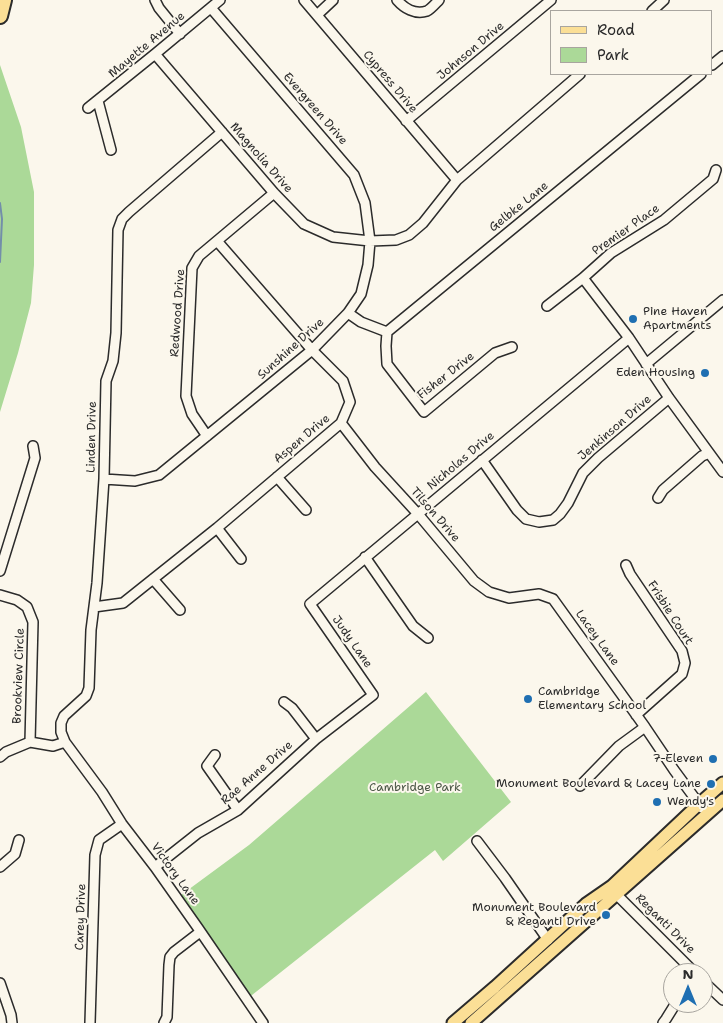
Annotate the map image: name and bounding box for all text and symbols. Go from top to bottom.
street label: Mayette Avenue [106,9,188,81]
legend [550,10,713,75]
street label: Johnson Drive [435,19,507,83]
text: Road [597,20,635,40]
text: Park [597,45,629,65]
street label: Cypress Drive [360,48,420,116]
street label: Evergreen Drive [280,70,350,148]
street label: Magnolia Drive [227,120,295,196]
street label: Gelbke Lane [487,179,551,235]
street label: Premier Place [590,202,662,258]
street label: Redwood Drive [168,269,188,357]
place label: Pine Haven Apartments [643,305,712,333]
marker: Pine Haven Apartments [627,313,639,325]
street label: Sunshine Drive [255,315,327,383]
street label: Fisher Drive [415,349,477,403]
place label: Eden Housing [616,366,695,380]
marker: Eden Housing [699,367,711,379]
street label: Jenkinson Drive [576,392,654,464]
street label: Linden Drive [84,401,100,473]
street label: Aspen Drive [271,411,333,467]
street label: Nicholas Drive [425,429,497,493]
street label: Tilson Drive [407,485,463,545]
street label: Frisbie Court [644,578,696,648]
street label: Lacey Lane [572,607,622,669]
street label: Judy Lane [329,613,375,671]
street label: Brookview Circle [10,628,28,724]
place label: Cambridge Elementary School [538,685,646,713]
marker: Cambridge Elementary School [522,693,534,705]
street label: Rae Anne Drive [218,738,296,808]
place label: 7-Eleven [652,752,703,766]
marker: 7-Eleven [707,753,719,765]
place label: Monument Boulevard & Lacey Lane [496,777,701,791]
marker: Monument Boulevard & Lacey Lane [705,778,717,790]
park label: Cambridge Park [369,781,461,795]
place label: Wendy's [667,795,714,809]
marker: Wendy's [651,796,663,808]
street label: Victory Lane [148,840,202,908]
street label: Carey Drive [73,883,89,951]
street label: Reganti Drive [632,891,698,957]
place label: Monument Boulevard & Reganti Drive [472,901,596,929]
marker: Monument Boulevard & Reganti Drive [600,909,612,921]
north arrow [663,963,713,1013]
text: N [682,965,694,983]

